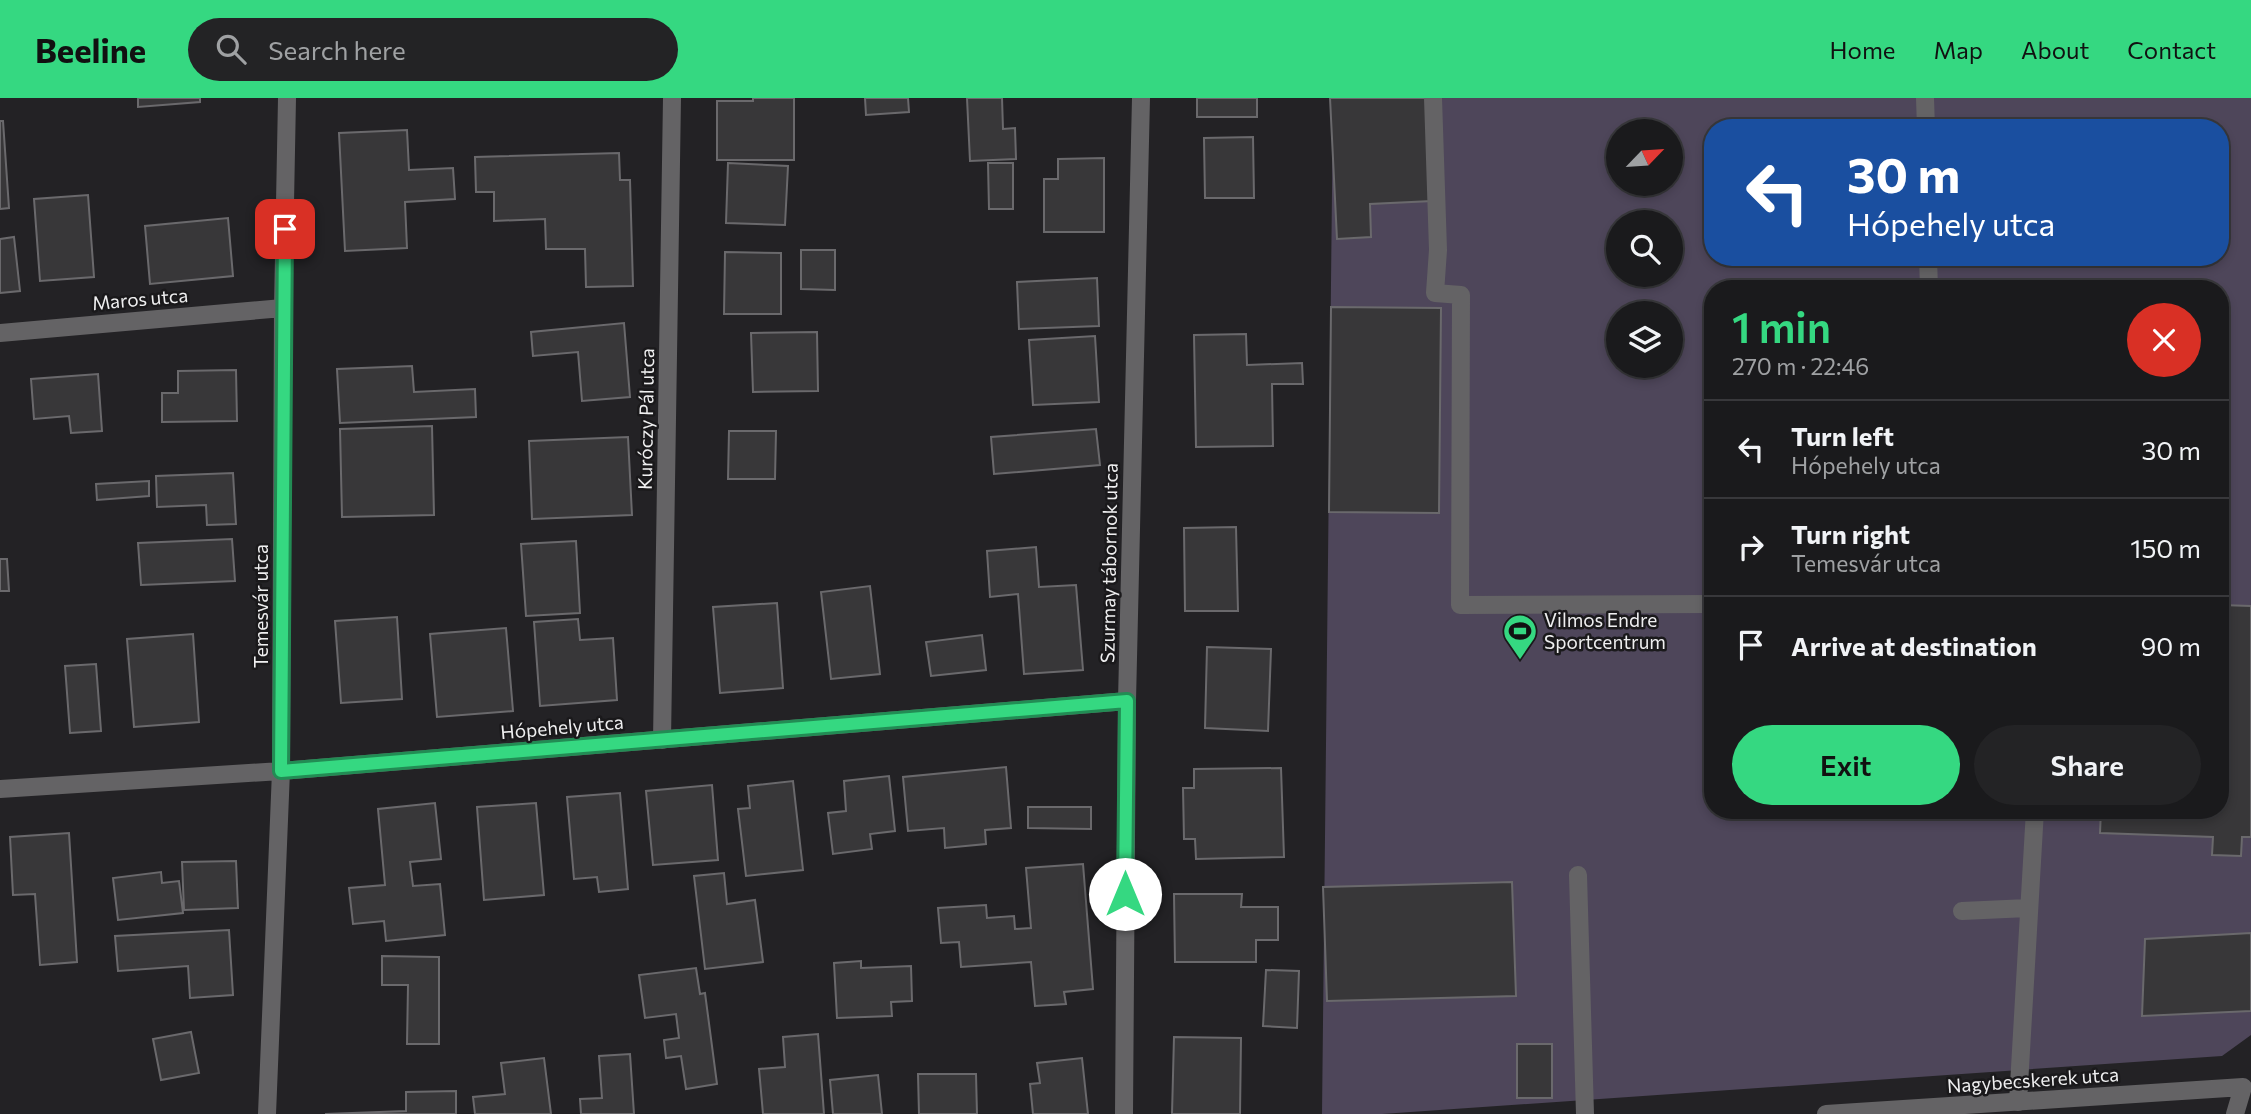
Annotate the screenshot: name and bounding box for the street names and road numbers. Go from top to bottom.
street label: Maros utca [91,283,189,314]
street label: Kuróczy Pál utca [633,348,658,490]
street label: Szurmay tábornok utca [1095,463,1122,663]
street label: Temesvár utca [249,544,272,668]
street label: Hópehely utca [499,710,625,743]
street label: Nagybecskerek utca [1946,1062,2120,1097]

